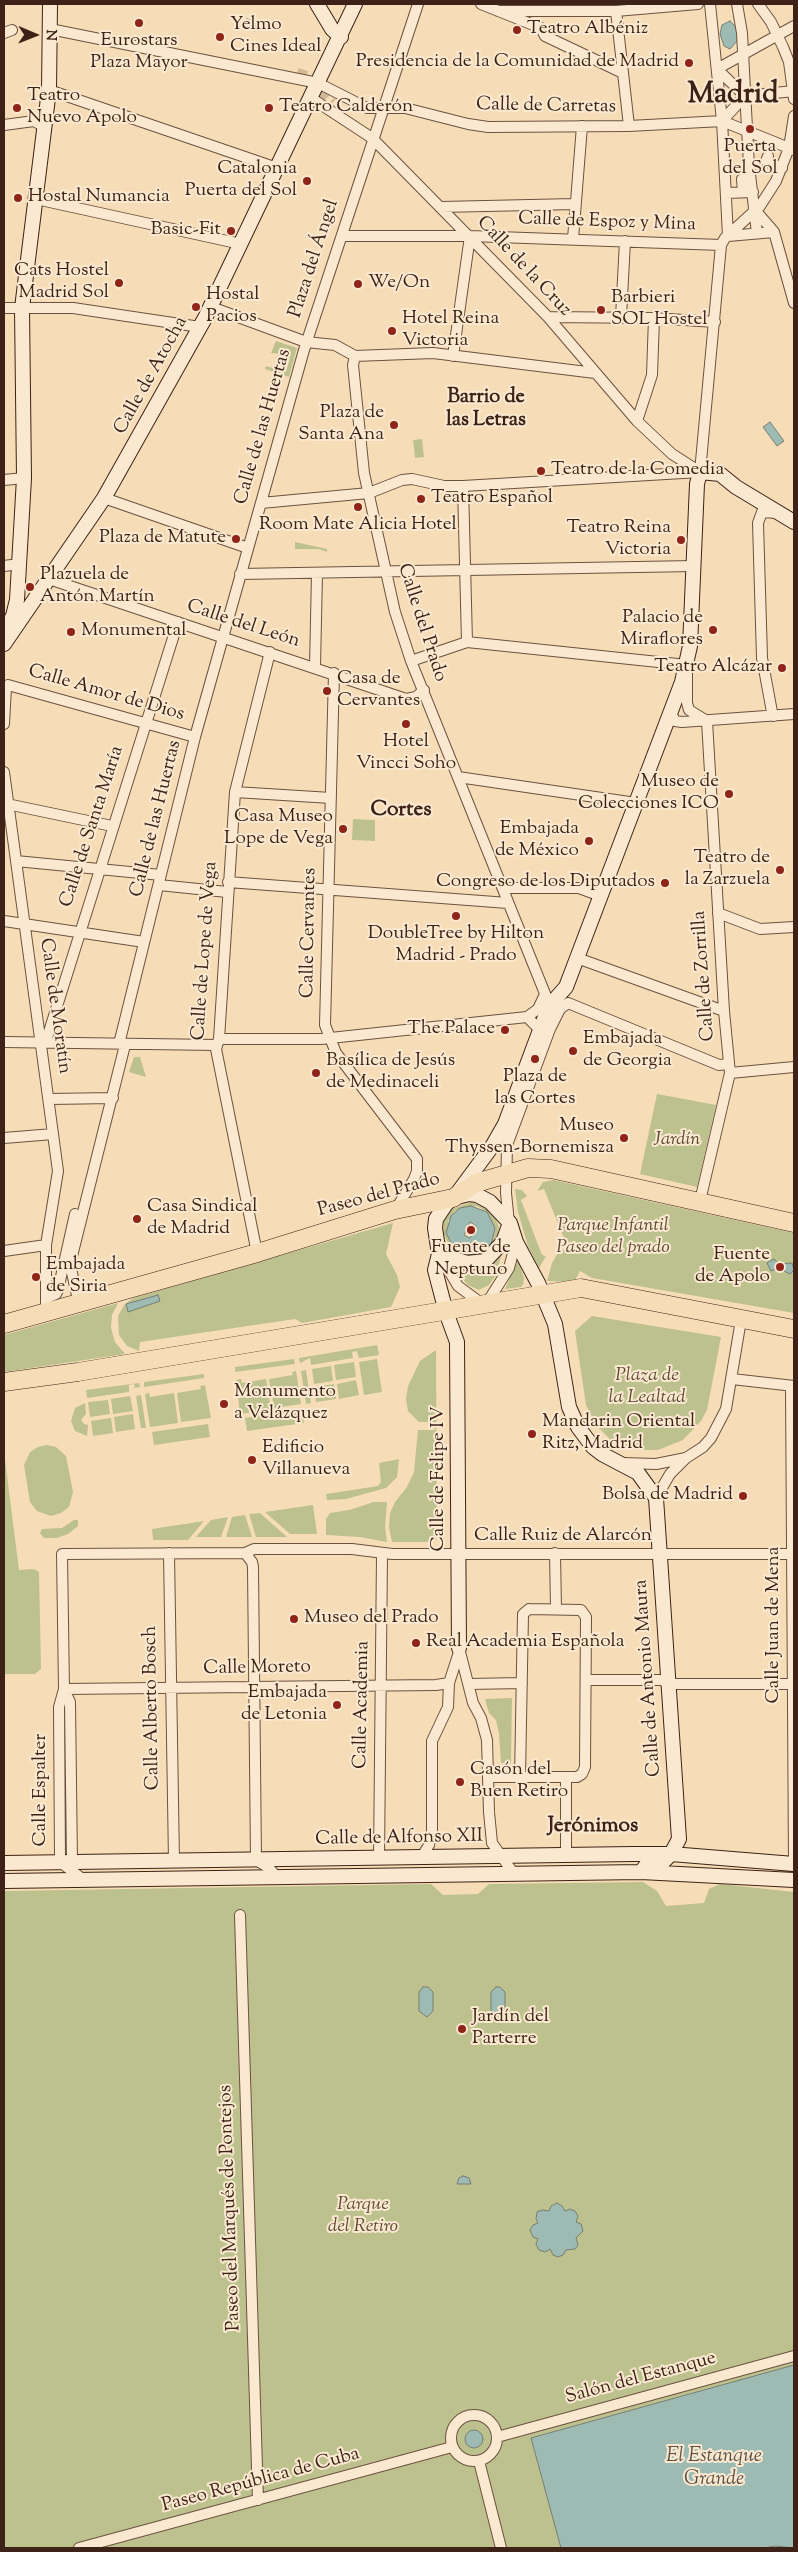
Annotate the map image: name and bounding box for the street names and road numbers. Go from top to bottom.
street label: Calle de Carretas [476,94,616,120]
street label: Plaza del Ángel [285,197,345,321]
street label: Calle de Espoz y Mina [518,209,696,237]
street label: Calle de la Cruz [471,212,575,322]
street label: Calle de Atocha [110,313,194,439]
street label: Calle de las Huertas [231,347,297,507]
street label: Calle del Prado [391,561,451,685]
street label: Calle del León [184,596,302,654]
street label: Calle Amor de Dios [25,661,187,727]
street label: Calle de las Huertas [126,738,188,900]
street label: Calle de Santa María [56,743,130,911]
street label: Calle de Lope de Vega [188,861,224,1041]
street label: Calle Cervantes [297,868,323,998]
street label: Calle de Zorrilla [689,910,721,1042]
street label: Calle de Moratín [33,937,75,1075]
street label: Paseo del Prado [315,1169,443,1223]
street label: Calle de Felipe IV [429,1406,451,1552]
street label: Calle Ruiz de Alarcón [474,1526,652,1548]
street label: Calle Juan de Mena [764,1546,786,1704]
street label: Calle de Antonio Maura [631,1579,667,1777]
street label: Calle Alberto Bosch [140,1625,166,1791]
street label: Calle Academia [350,1641,376,1769]
street label: Calle Moreto [203,1657,311,1681]
street label: Calle Espalter [31,1734,53,1846]
street label: Calle de Alfonso XII [315,1826,483,1852]
street label: Paseo del Marqués de Pontejos [215,2084,247,2332]
street label: Salón del Estanque [563,2348,719,2410]
street label: Paseo República de Cuba [160,2444,362,2518]

